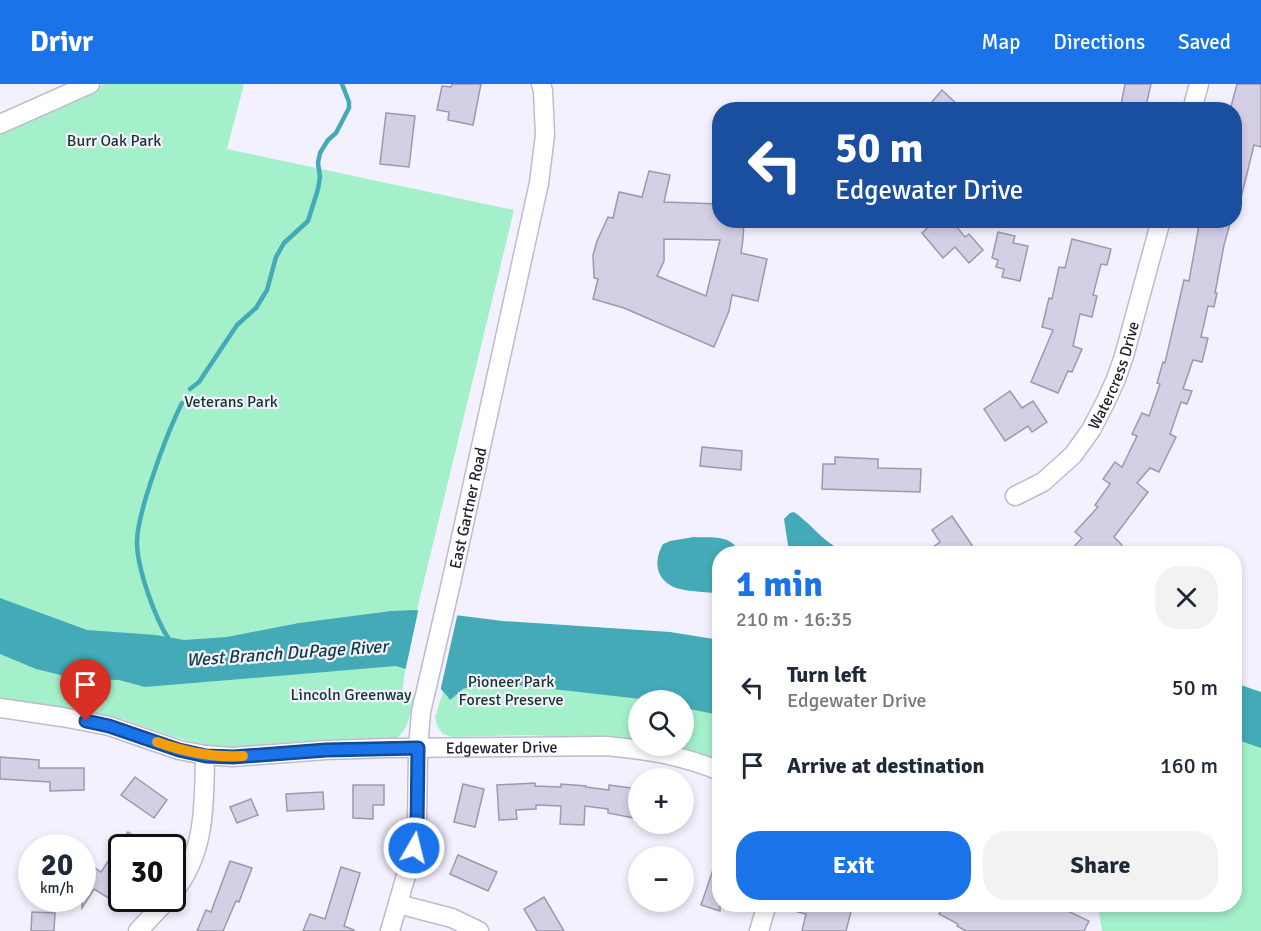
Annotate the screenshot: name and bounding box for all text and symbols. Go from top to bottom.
text: Drivr [30,25,93,59]
text: Map [982,29,1020,55]
text: Directions [1053,29,1145,55]
text: Saved [1178,29,1231,55]
text: 50 m [835,123,924,174]
icon: left [736,126,814,204]
park label: Burr Oak Park [67,131,161,151]
text: Edgewater Drive [835,174,1023,207]
street label: Watercress Drive [1084,319,1144,433]
park label: Veterans Park [184,392,278,412]
street label: East Gartner Road [445,446,492,571]
text: 1 min [736,562,823,607]
button: close [1155,566,1218,629]
text: 210 m · 16:35 [736,607,852,632]
water label: West Branch DuPage River [185,635,391,671]
pin [60,659,111,721]
text: Turn left [787,661,867,688]
icon: arrive [69,668,102,701]
icon: left [736,671,769,704]
park label: Pioneer Park Forest Preserve [459,672,563,710]
text: 50 m [1172,674,1218,701]
park label: Lincoln Greenway [291,685,412,705]
text: Edgewater Drive [787,688,927,713]
map controls [628,690,694,912]
button: search [628,690,694,756]
street label: Edgewater Drive [446,737,558,758]
icon: arrive [736,749,769,782]
text: Arrive at destination [787,752,984,779]
text: 160 m [1160,752,1218,779]
button: + [628,768,694,834]
position arrow [382,816,446,880]
button: Exit [736,831,971,900]
button: Share [983,831,1218,900]
speed limit sign: 30 [108,834,186,912]
button: − [628,846,694,912]
text: 20 [41,847,73,884]
text: km/h [40,879,74,897]

